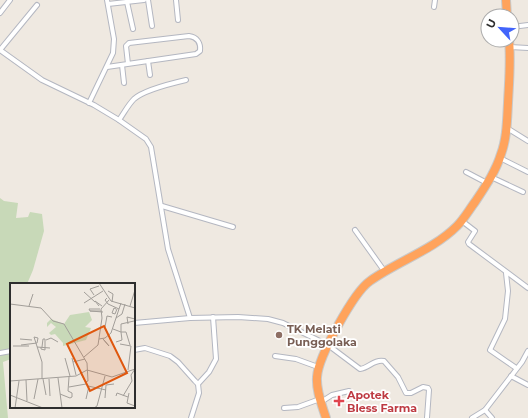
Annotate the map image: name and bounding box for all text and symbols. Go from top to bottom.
north arrow [480,8,520,48]
text: U [483,17,499,31]
inset map [10,283,135,408]
place label: TK Melati Punggolaka [287,322,357,349]
marker: TK Melati Punggolaka [274,330,284,340]
place label: Apotek Bless Farma [346,388,417,415]
marker: Apotek Bless Farma [334,396,344,406]

